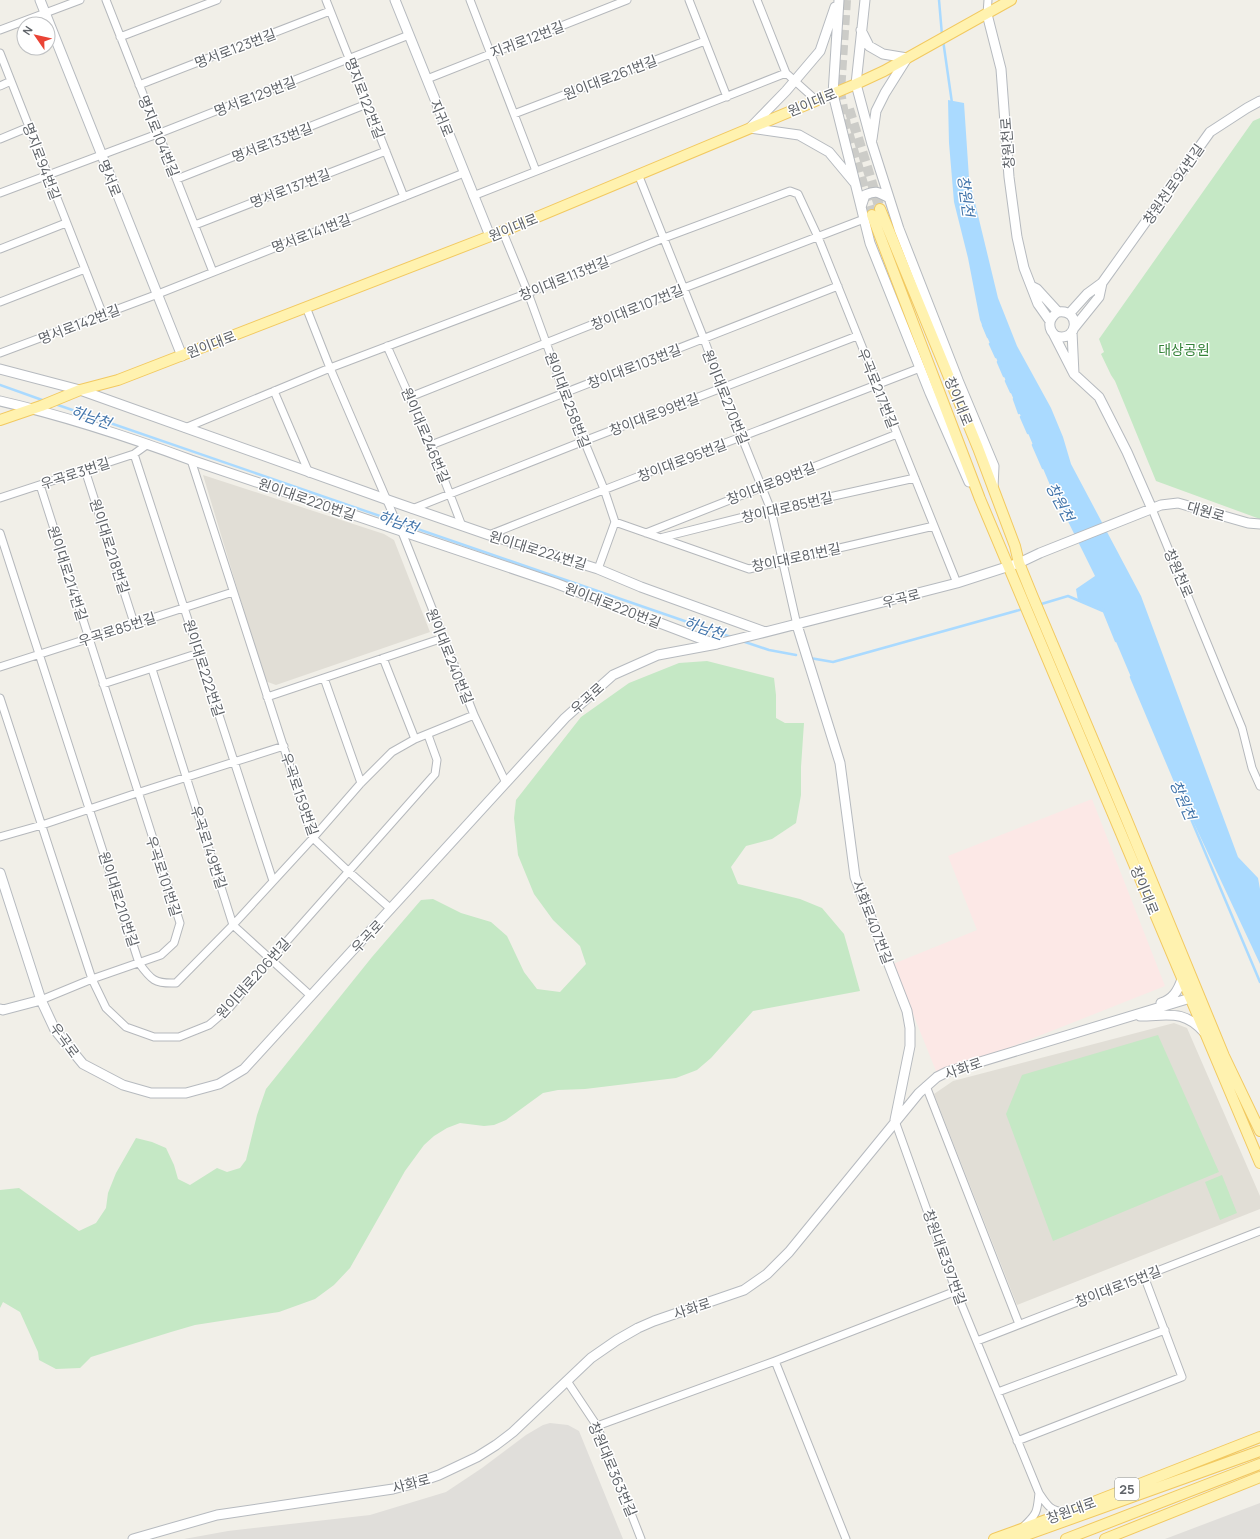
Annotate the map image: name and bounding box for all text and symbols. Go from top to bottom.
north arrow [16,16,56,56]
street label: 지귀로12번길 [487,16,567,62]
text: N [19,23,36,38]
street label: 명서로123번길 [192,24,278,72]
street label: 원이대로261번길 [560,50,660,104]
street label: 명지로122번길 [341,55,389,141]
street label: 명서로129번길 [211,72,299,120]
street label: 원이대로 [785,83,840,120]
street label: 명지로104번길 [134,92,184,180]
street label: 지귀로 [426,97,458,140]
street label: 창원천로 [996,117,1018,169]
street label: 명서로133번길 [229,118,315,166]
street label: 명지로94번길 [19,120,65,202]
street label: 창원천로94번길 [1138,140,1208,228]
street label: 명서로 [94,157,126,200]
street label: 명서로137번길 [247,164,333,212]
water label: 창원천 [953,174,980,220]
street label: 원이대로 [486,208,541,245]
street label: 명서로141번길 [269,209,353,257]
street label: 창이대로113번길 [516,251,612,305]
street label: 창이대로107번길 [588,280,686,334]
street label: 명서로142번길 [35,300,123,348]
street label: 원이대로 [184,326,239,362]
street label: 창이대로103번길 [584,339,684,393]
park label: 대상공원 [1158,340,1210,359]
street label: 우곡로217번길 [853,345,903,431]
street label: 원이대로270번길 [698,347,754,447]
street label: 원이대로258번길 [541,349,595,451]
street label: 창이대로 [941,374,978,429]
street label: 원이대로246번길 [397,384,455,486]
street label: 창이대로99번길 [606,388,702,440]
water label: 하남천 [68,400,116,434]
street label: 창이대로95번길 [635,434,729,486]
street label: 우곡로3번길 [38,453,112,493]
street label: 창이대로89번길 [724,457,818,509]
street label: 원이대로220번길 [256,473,358,525]
water label: 창원천 [1041,479,1080,527]
street label: 창이대로85번길 [739,487,835,527]
street label: 원이대로218번길 [86,496,134,596]
street label: 대원로 [1185,497,1227,525]
water label: 하남천 [375,505,423,539]
street label: 원이대로214번길 [44,523,92,623]
street label: 원이대로224번길 [487,526,589,574]
street label: 창이대로81번길 [750,538,842,576]
street label: 창원천로 [1160,546,1198,601]
street label: 원이대로220번길 [562,578,664,632]
street label: 우곡로 [880,584,922,612]
street label: 원이대로240번길 [422,605,478,707]
street label: 우곡로85번길 [76,608,158,650]
water label: 하남천 [681,611,729,645]
street label: 원이대로222번길 [179,617,229,719]
street label: 우곡로 [566,678,608,718]
street label: 우곡로159번길 [277,750,323,838]
water label: 창원천 [1165,777,1202,825]
street label: 우곡로149번길 [187,803,231,891]
street label: 우곡로101번길 [142,833,186,919]
street label: 원이대로210번길 [95,849,143,949]
street label: 창이대로 [1127,863,1164,918]
street label: 사화로407번길 [848,877,898,967]
street label: 우곡로 [347,915,387,957]
street label: 원이대로206번길 [212,934,294,1022]
street label: 우곡로 [46,1019,84,1061]
street label: 사화로 [942,1053,984,1083]
street label: 창원대로397번길 [919,1207,971,1307]
street label: 창이대로15번길 [1072,1261,1164,1311]
street label: 사화로 [671,1293,713,1323]
street label: 창원대로363번길 [584,1419,642,1519]
street label: 사화로 [390,1469,432,1497]
road number: 25 [1115,1478,1139,1500]
street label: 창원대로 [1044,1492,1099,1528]

